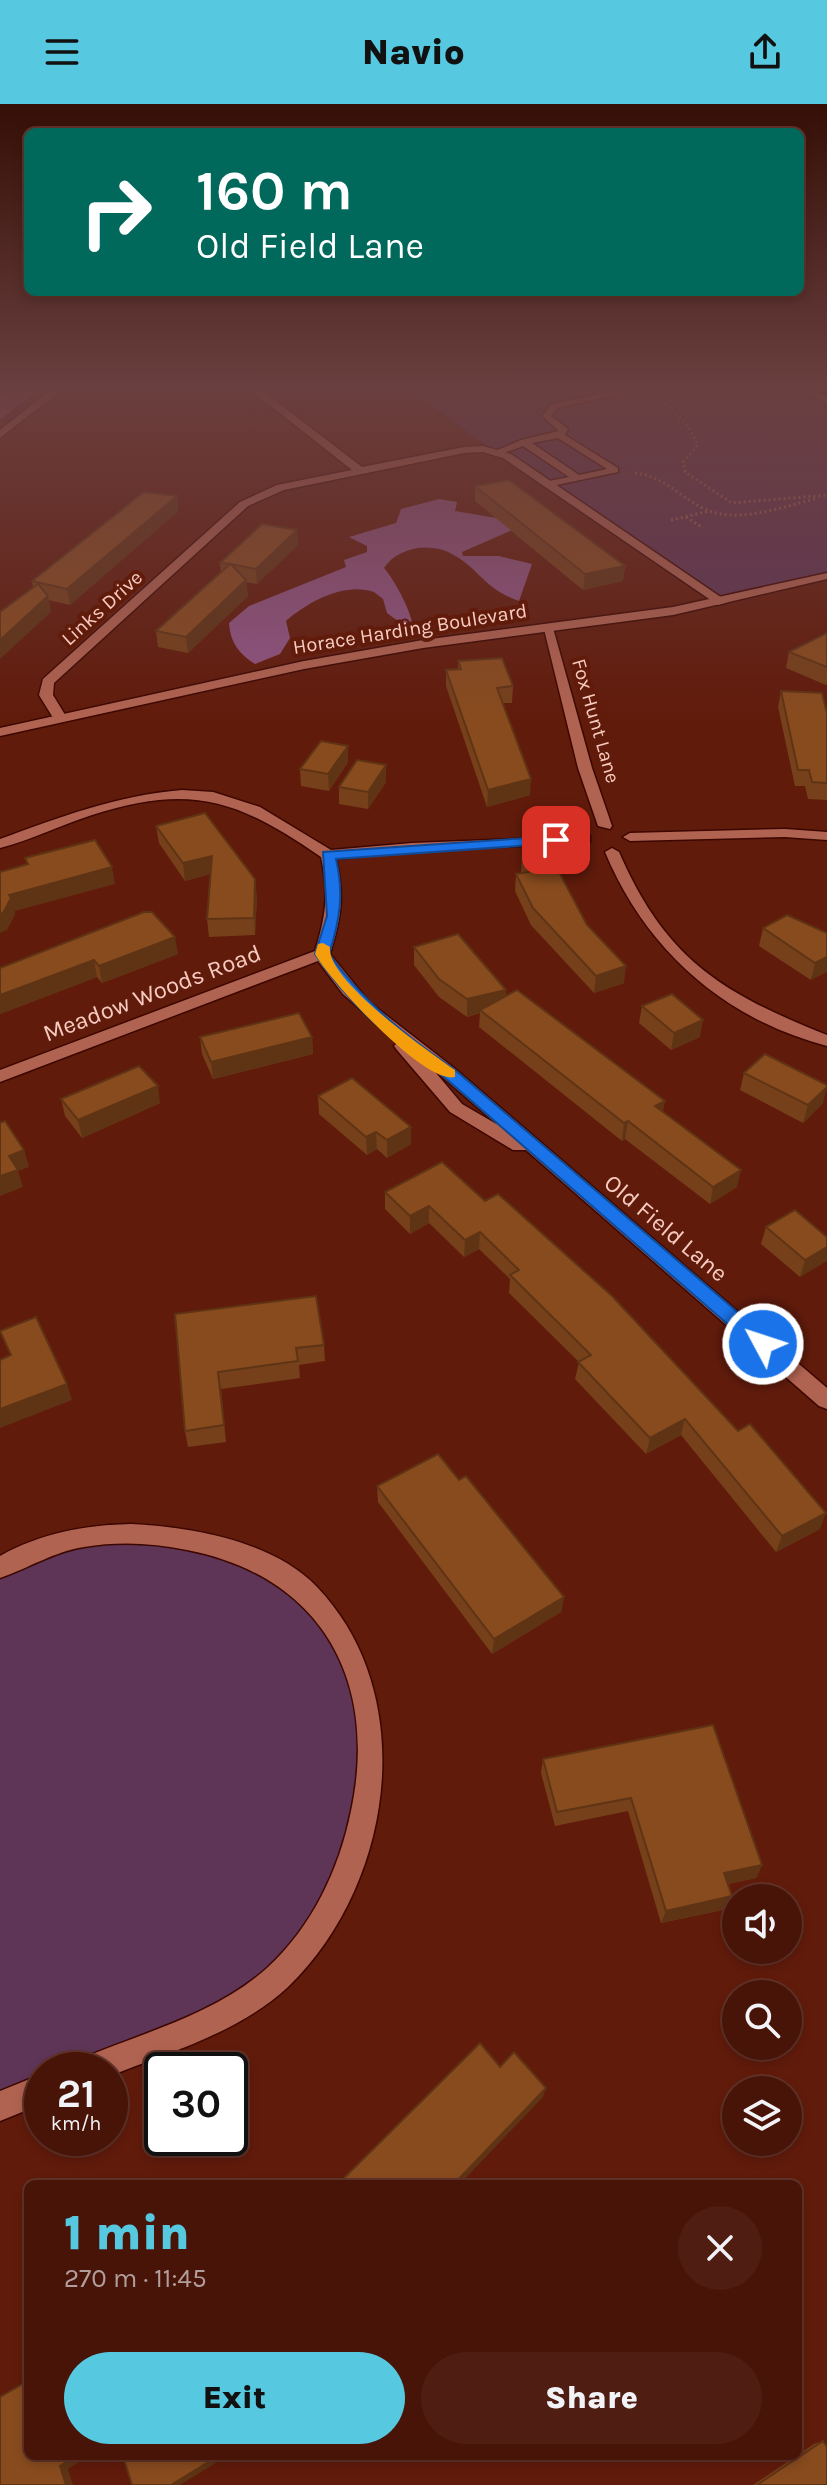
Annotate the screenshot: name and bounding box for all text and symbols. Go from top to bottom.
icon: menu [40,30,84,74]
icon: share [743,30,787,74]
text: Navio [362,31,465,73]
text: 160 m [196,158,353,223]
icon: right [64,160,168,264]
text: Old Field Lane [196,225,424,267]
street label: Links Drive [57,566,147,650]
street label: Horace Harding Boulevard [291,599,529,659]
street label: Fox Hunt Lane [567,656,625,786]
pin [522,806,590,874]
icon: arrive [534,818,578,862]
street label: Meadow Woods Road [39,939,265,1047]
street label: Old Field Lane [599,1168,733,1288]
position arrow [721,1302,805,1386]
map controls [722,1884,802,2156]
button: sound [722,1884,802,1964]
button: search [722,1980,802,2060]
speed limit sign: 30 [144,2052,248,2156]
text: 21 [57,2070,95,2117]
button: layers [722,2076,802,2156]
text: km/h [51,2112,101,2135]
text: 1 min [64,2205,190,2261]
button: close [678,2206,762,2290]
text: 270 m · 11:45 [64,2263,207,2294]
button: Exit [64,2352,405,2444]
button: Share [421,2352,762,2444]

